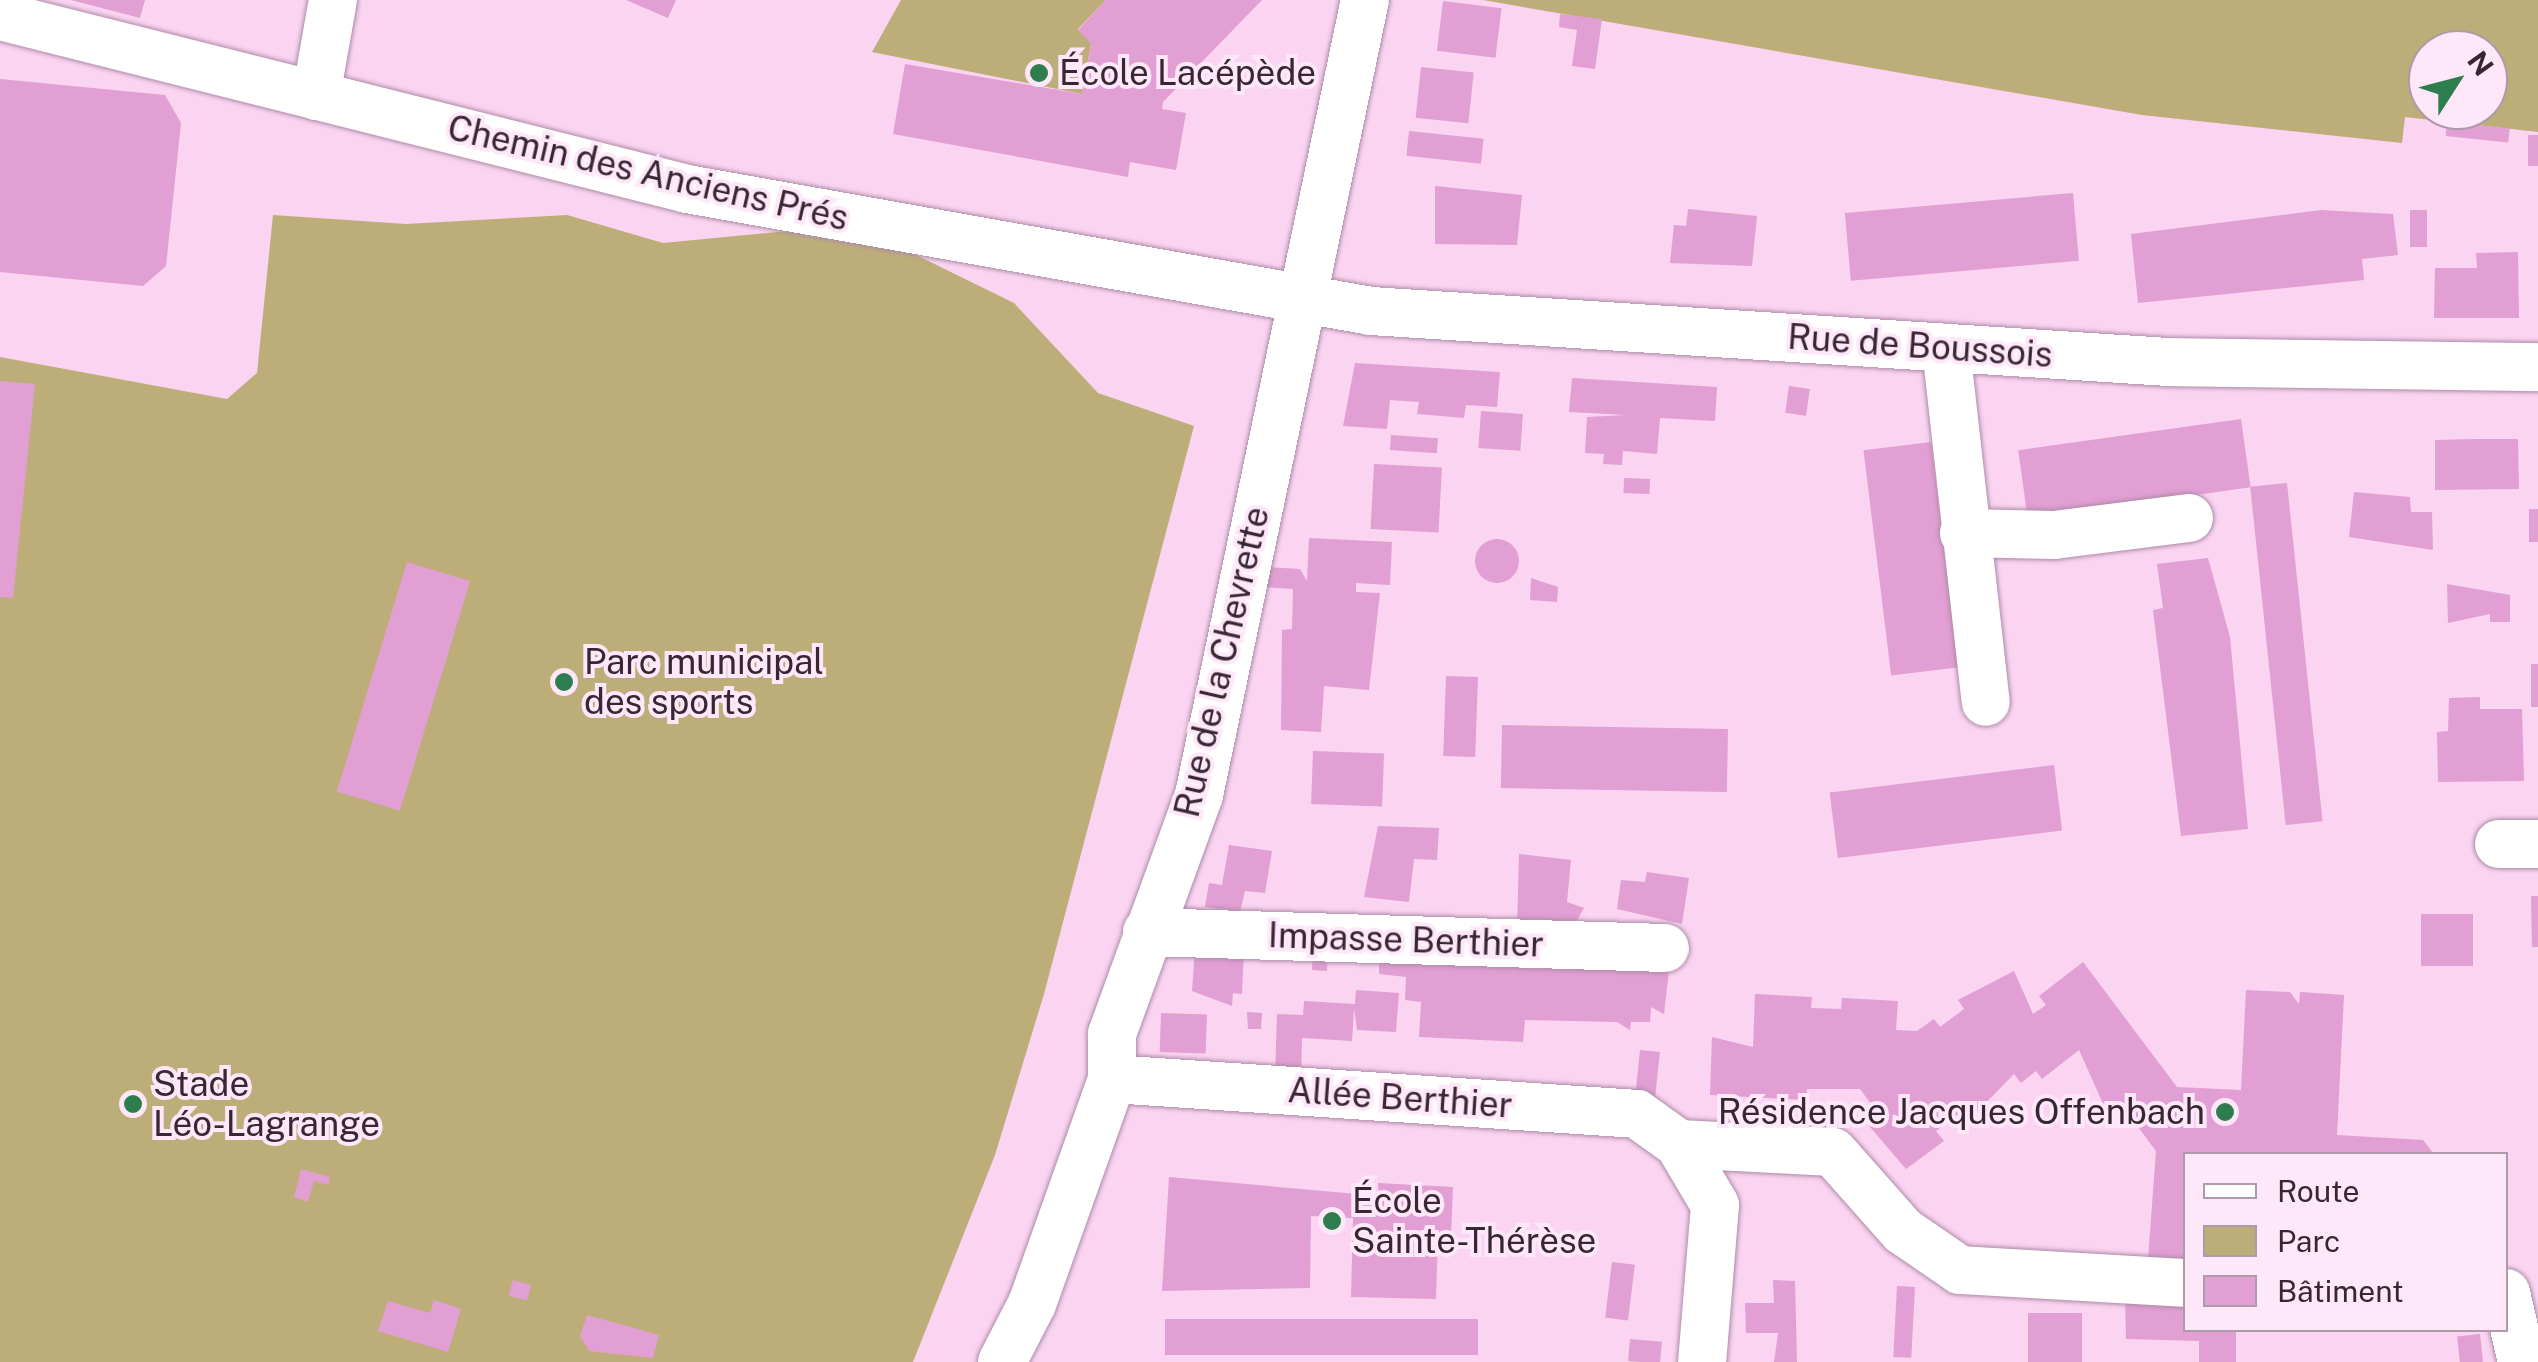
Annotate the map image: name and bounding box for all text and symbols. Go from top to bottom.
north arrow [2408,30,2508,130]
text: N [2461,45,2501,82]
place label: École Lacépède [1059,52,1316,94]
marker: École Lacépède [1028,62,1050,84]
street label: Chemin des Anciens Prés [443,106,853,240]
street label: Rue de Boussois [1786,316,2054,376]
street label: Rue de la Chevrette [1166,502,1278,822]
place label: Parc municipal des sports [584,641,824,723]
marker: Parc municipal des sports [553,671,575,693]
street label: Impasse Berthier [1267,914,1545,966]
place label: Stade Léo-Lagrange [153,1063,380,1145]
street label: Allée Berthier [1286,1069,1514,1127]
place label: Résidence Jacques Offenbach [1717,1091,2205,1133]
marker: Stade Léo-Lagrange [122,1093,144,1115]
marker: Résidence Jacques Offenbach [2214,1101,2236,1123]
legend [2183,1152,2508,1332]
text: Route [2277,1173,2359,1209]
place label: École Sainte-Thérèse [1352,1180,1596,1262]
marker: École Sainte-Thérèse [1321,1210,1343,1232]
text: Parc [2277,1223,2340,1259]
text: Bâtiment [2277,1273,2404,1309]

